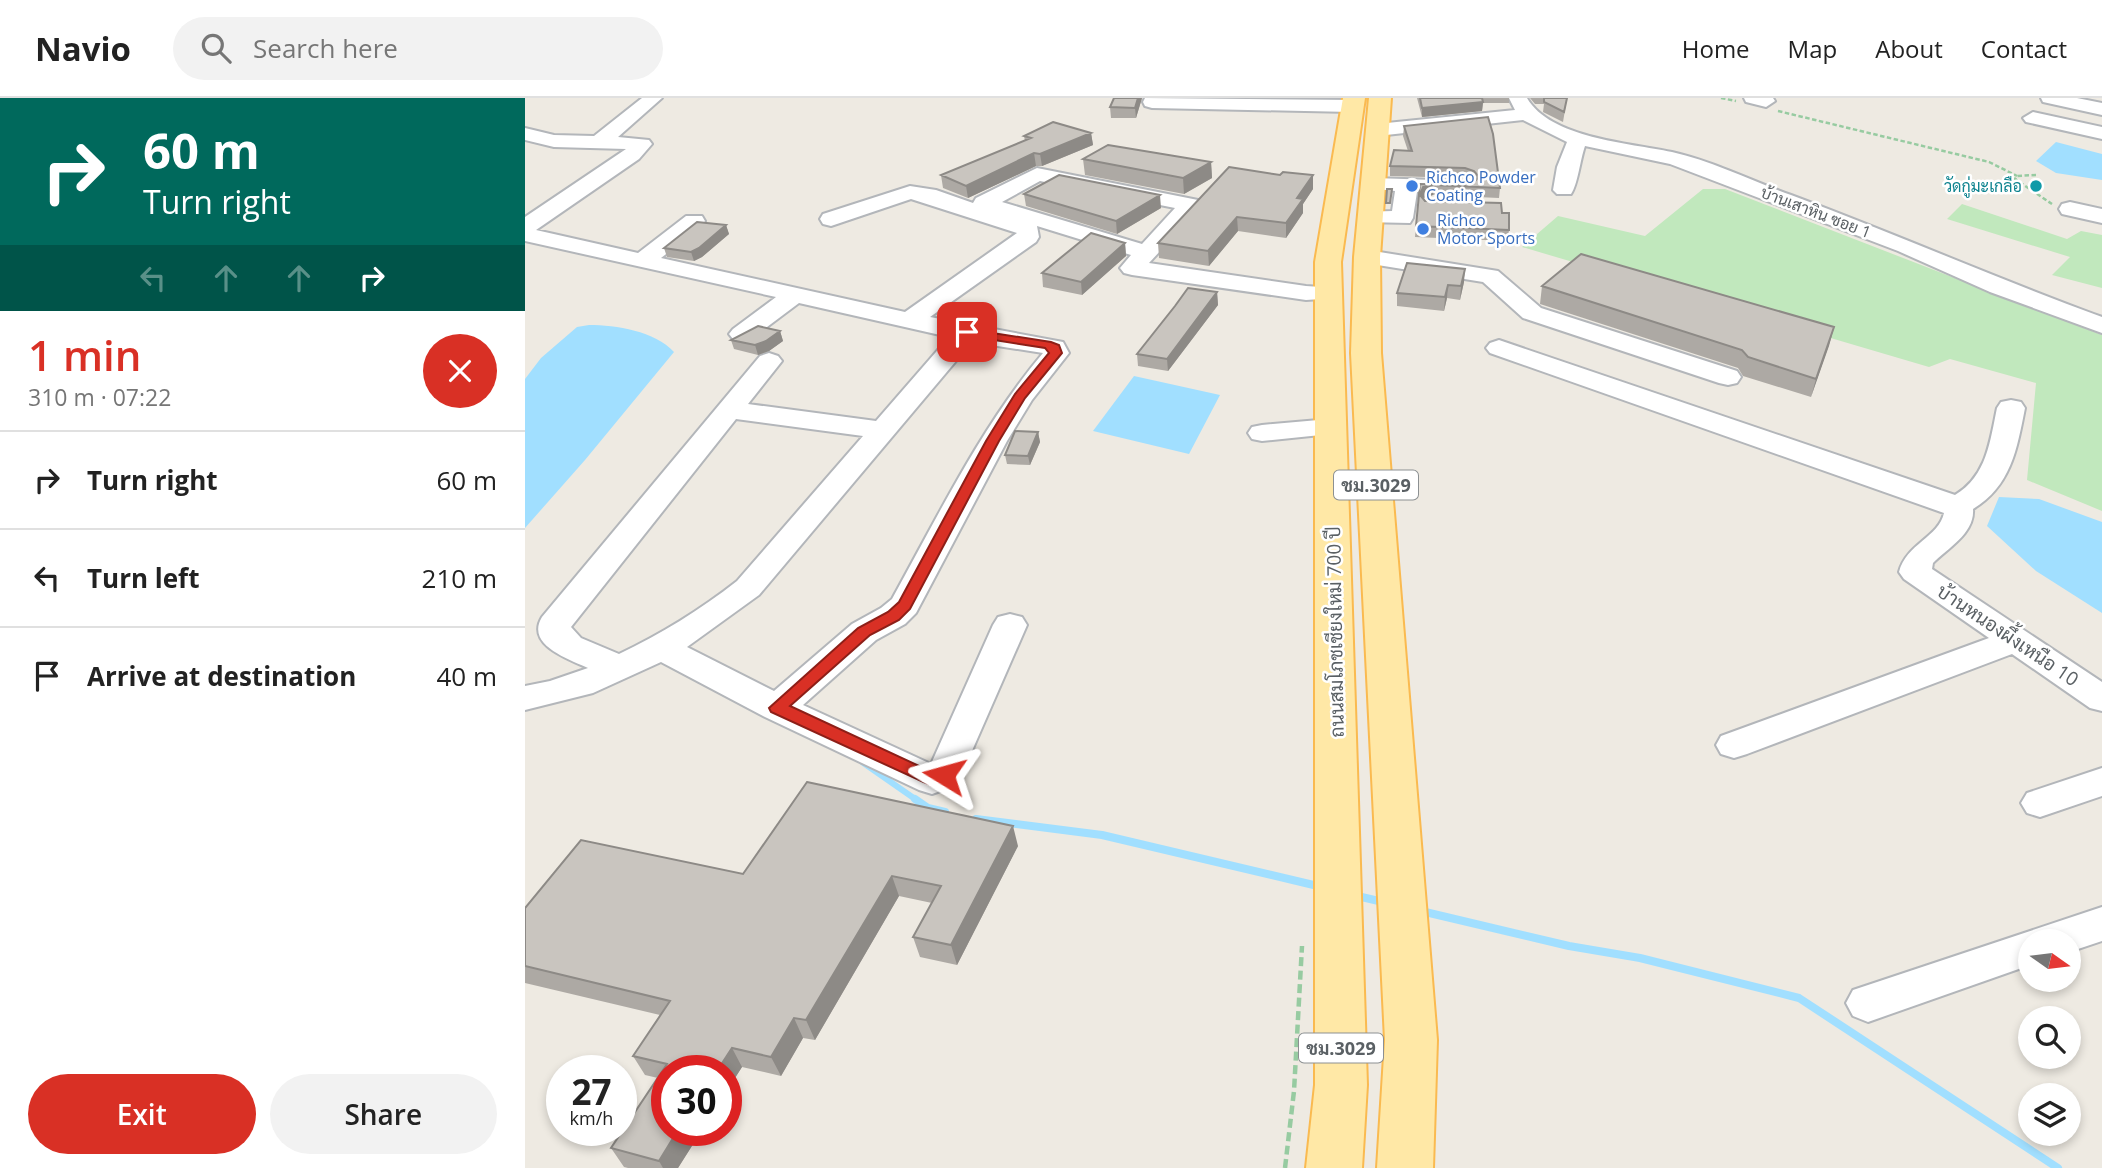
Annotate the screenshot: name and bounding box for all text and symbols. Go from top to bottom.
search box [173,17,663,80]
text: Navio [35,26,131,71]
icon: search [197,29,235,67]
text: Search here [253,30,398,66]
text: Home [1682,32,1750,65]
text: Map [1788,32,1837,65]
text: About [1875,32,1943,65]
text: Contact [1981,32,2067,65]
text: 60 m [143,117,260,183]
icon: right [28,126,119,217]
place label: Richco Powder Coating [1426,166,1536,206]
place label: วัดกู่มะเกลือ [1944,175,2022,198]
marker: Richco Powder Coating [1404,178,1420,194]
marker: วัดกู่มะเกลือ [2028,178,2044,194]
text: Turn right [143,180,291,223]
street label: บ้านเสาหิน ซอย 1 [1758,181,1874,243]
place label: Richco Motor Sports [1437,209,1535,249]
marker: Richco Motor Sports [1415,221,1431,237]
icon: left [134,259,172,297]
icon: ahead [207,259,245,297]
icon: ahead [280,259,318,297]
icon: right [353,259,391,297]
pin [937,302,997,362]
icon: arrive [948,313,986,351]
text: 1 min [28,326,141,383]
button: close [423,334,497,408]
text: 310 m · 07:22 [28,381,171,413]
icon: right [28,461,66,499]
text: Turn right [87,462,218,498]
text: 60 m [436,462,497,498]
road number: ชม.3029 [1334,470,1418,500]
street label: ถนนสมโภชเชียงใหม่ 700 ปี [1320,526,1350,738]
icon: left [28,559,66,597]
text: Turn left [87,560,199,596]
text: 210 m [422,560,497,596]
street label: บ้านหนองผึ้งเหนือ 10 [1932,574,2087,692]
icon: arrive [28,657,66,695]
text: Arrive at destination [87,658,356,694]
text: 40 m [436,658,497,694]
position arrow [907,738,981,812]
north arrow [2018,929,2081,992]
map controls [2018,929,2081,1146]
button: search [2018,1006,2081,1069]
road number: ชม.3029 [1299,1034,1383,1063]
speed limit sign: 30 [651,1055,742,1146]
text: 27 [571,1068,612,1115]
button: Exit [28,1074,256,1154]
button: Share [270,1074,497,1154]
button: layers [2018,1083,2081,1146]
text: km/h [570,1106,613,1130]

